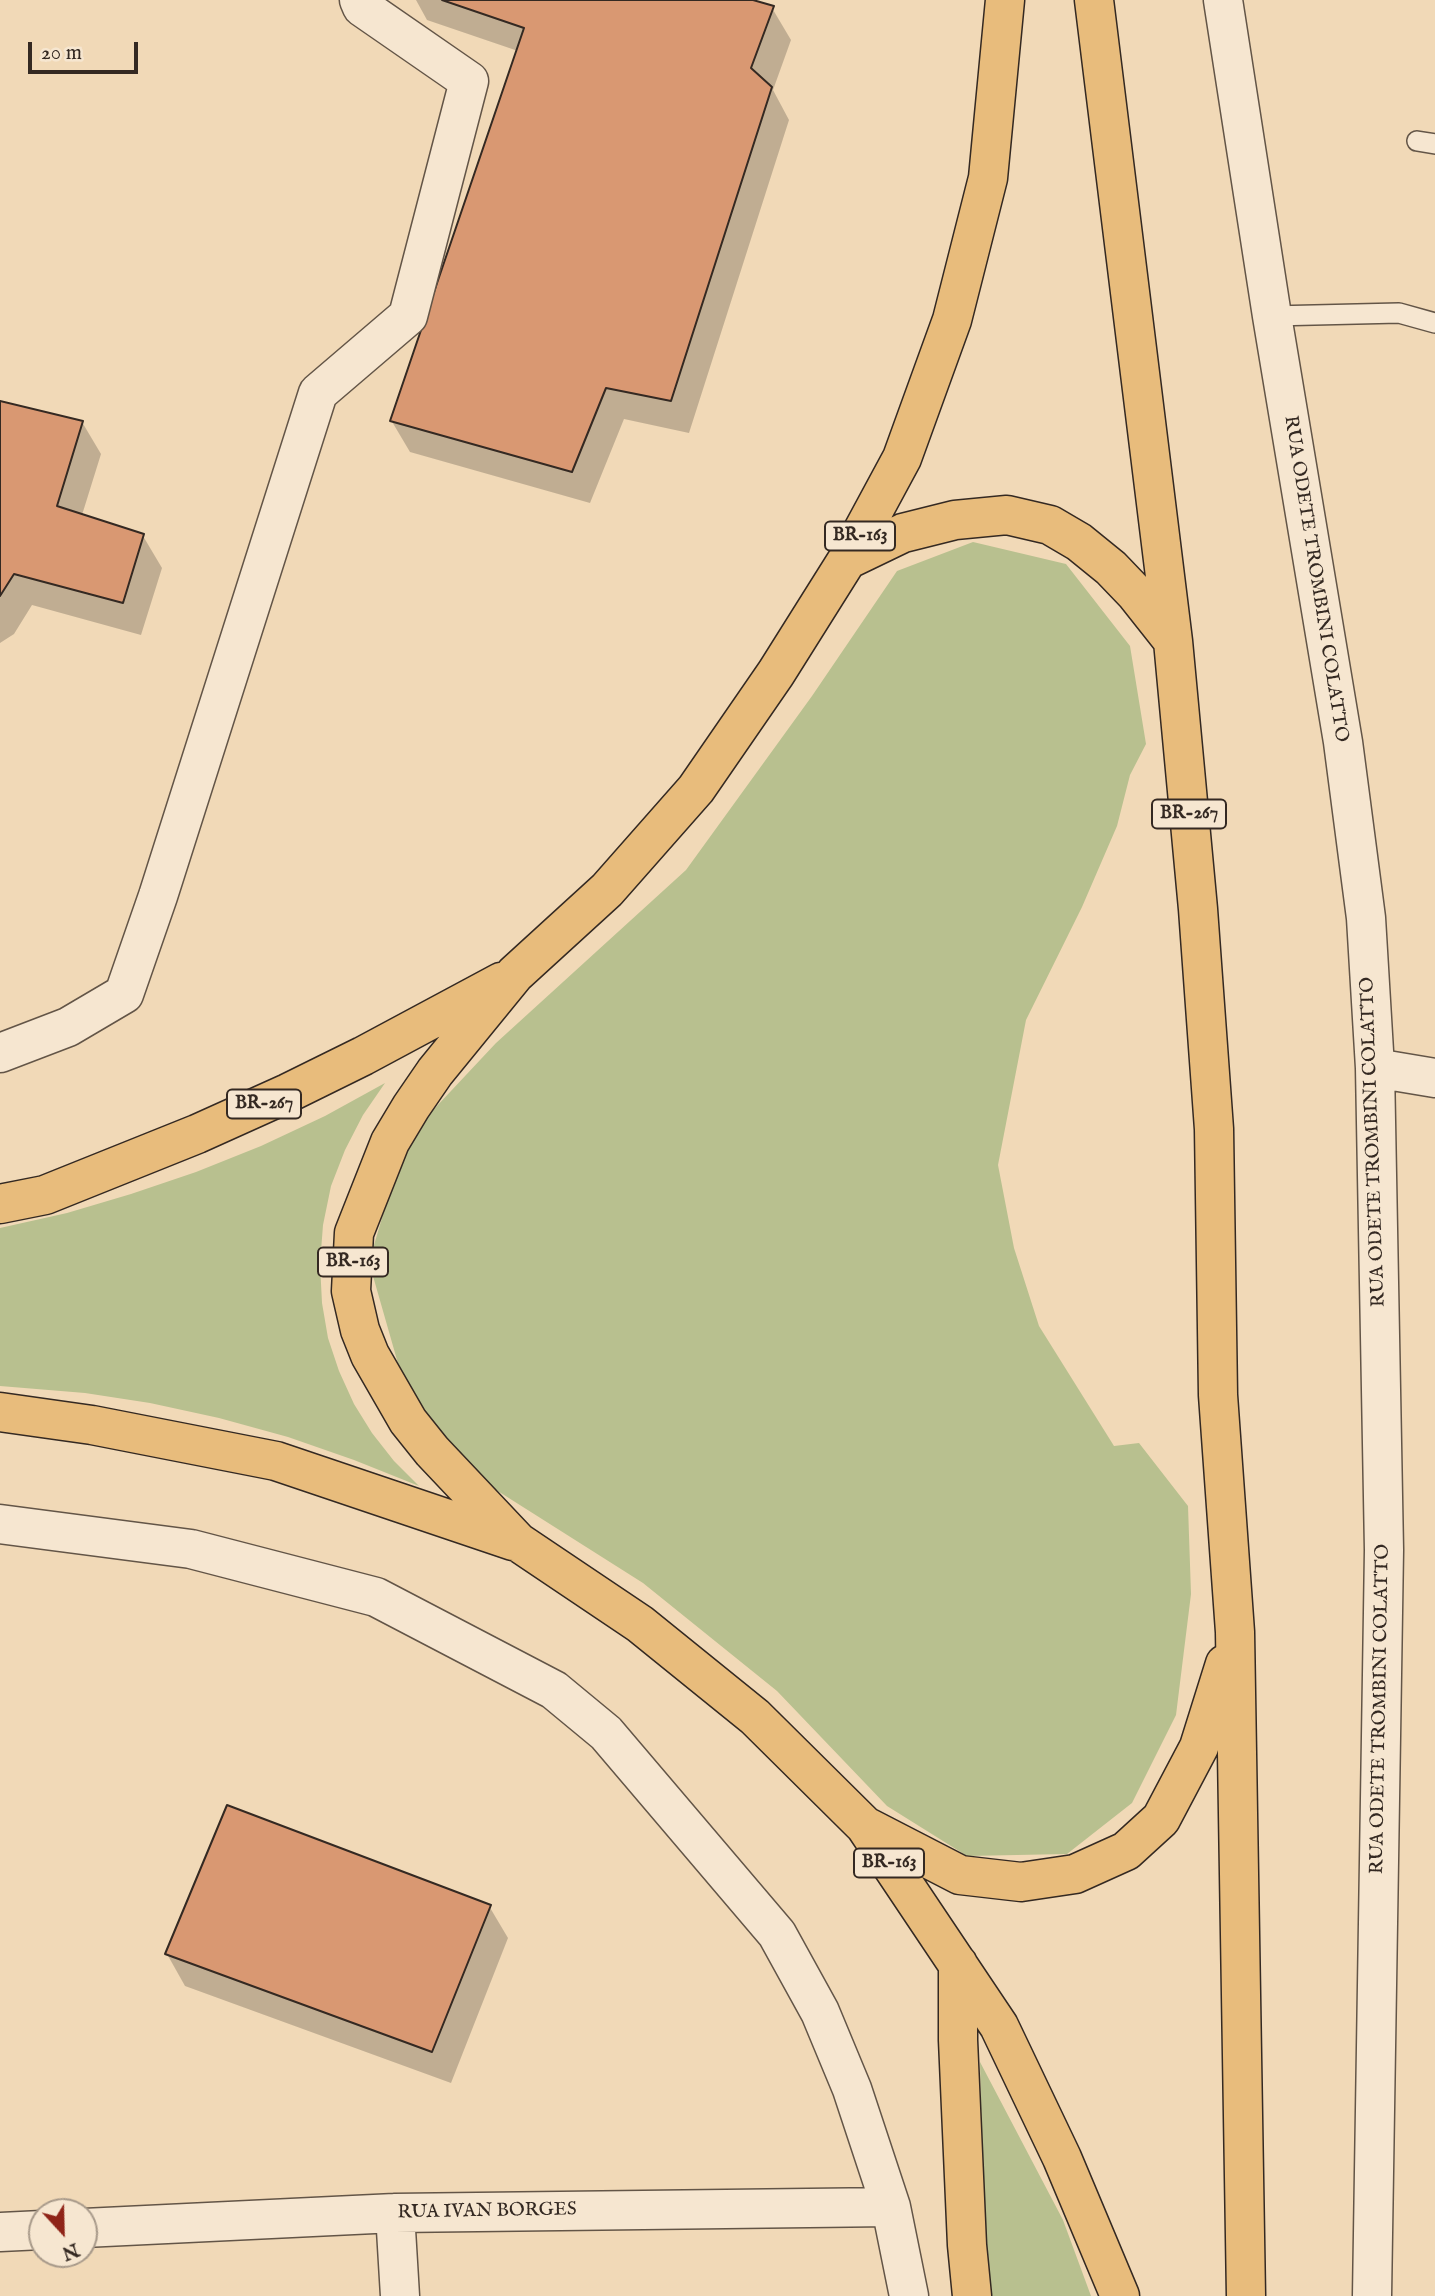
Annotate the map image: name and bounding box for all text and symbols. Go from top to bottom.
scale bar [32,28,142,72]
text: 20 m [41,40,82,67]
street label: RUA ODETE TROMBINI COLATTO [1278,414,1352,744]
road number: BR-163 [825,522,895,550]
road number: BR-267 [1152,800,1226,828]
street label: RUA ODETE TROMBINI COLATTO [1357,977,1391,1307]
road number: BR-267 [227,1090,301,1119]
road number: BR-163 [318,1247,388,1276]
street label: RUA ODETE TROMBINI COLATTO [1367,1544,1395,1874]
road number: BR-163 [854,1849,924,1878]
north arrow [28,2198,98,2268]
street label: RUA IVAN BORGES [397,2199,577,2225]
text: N [58,2236,82,2265]

